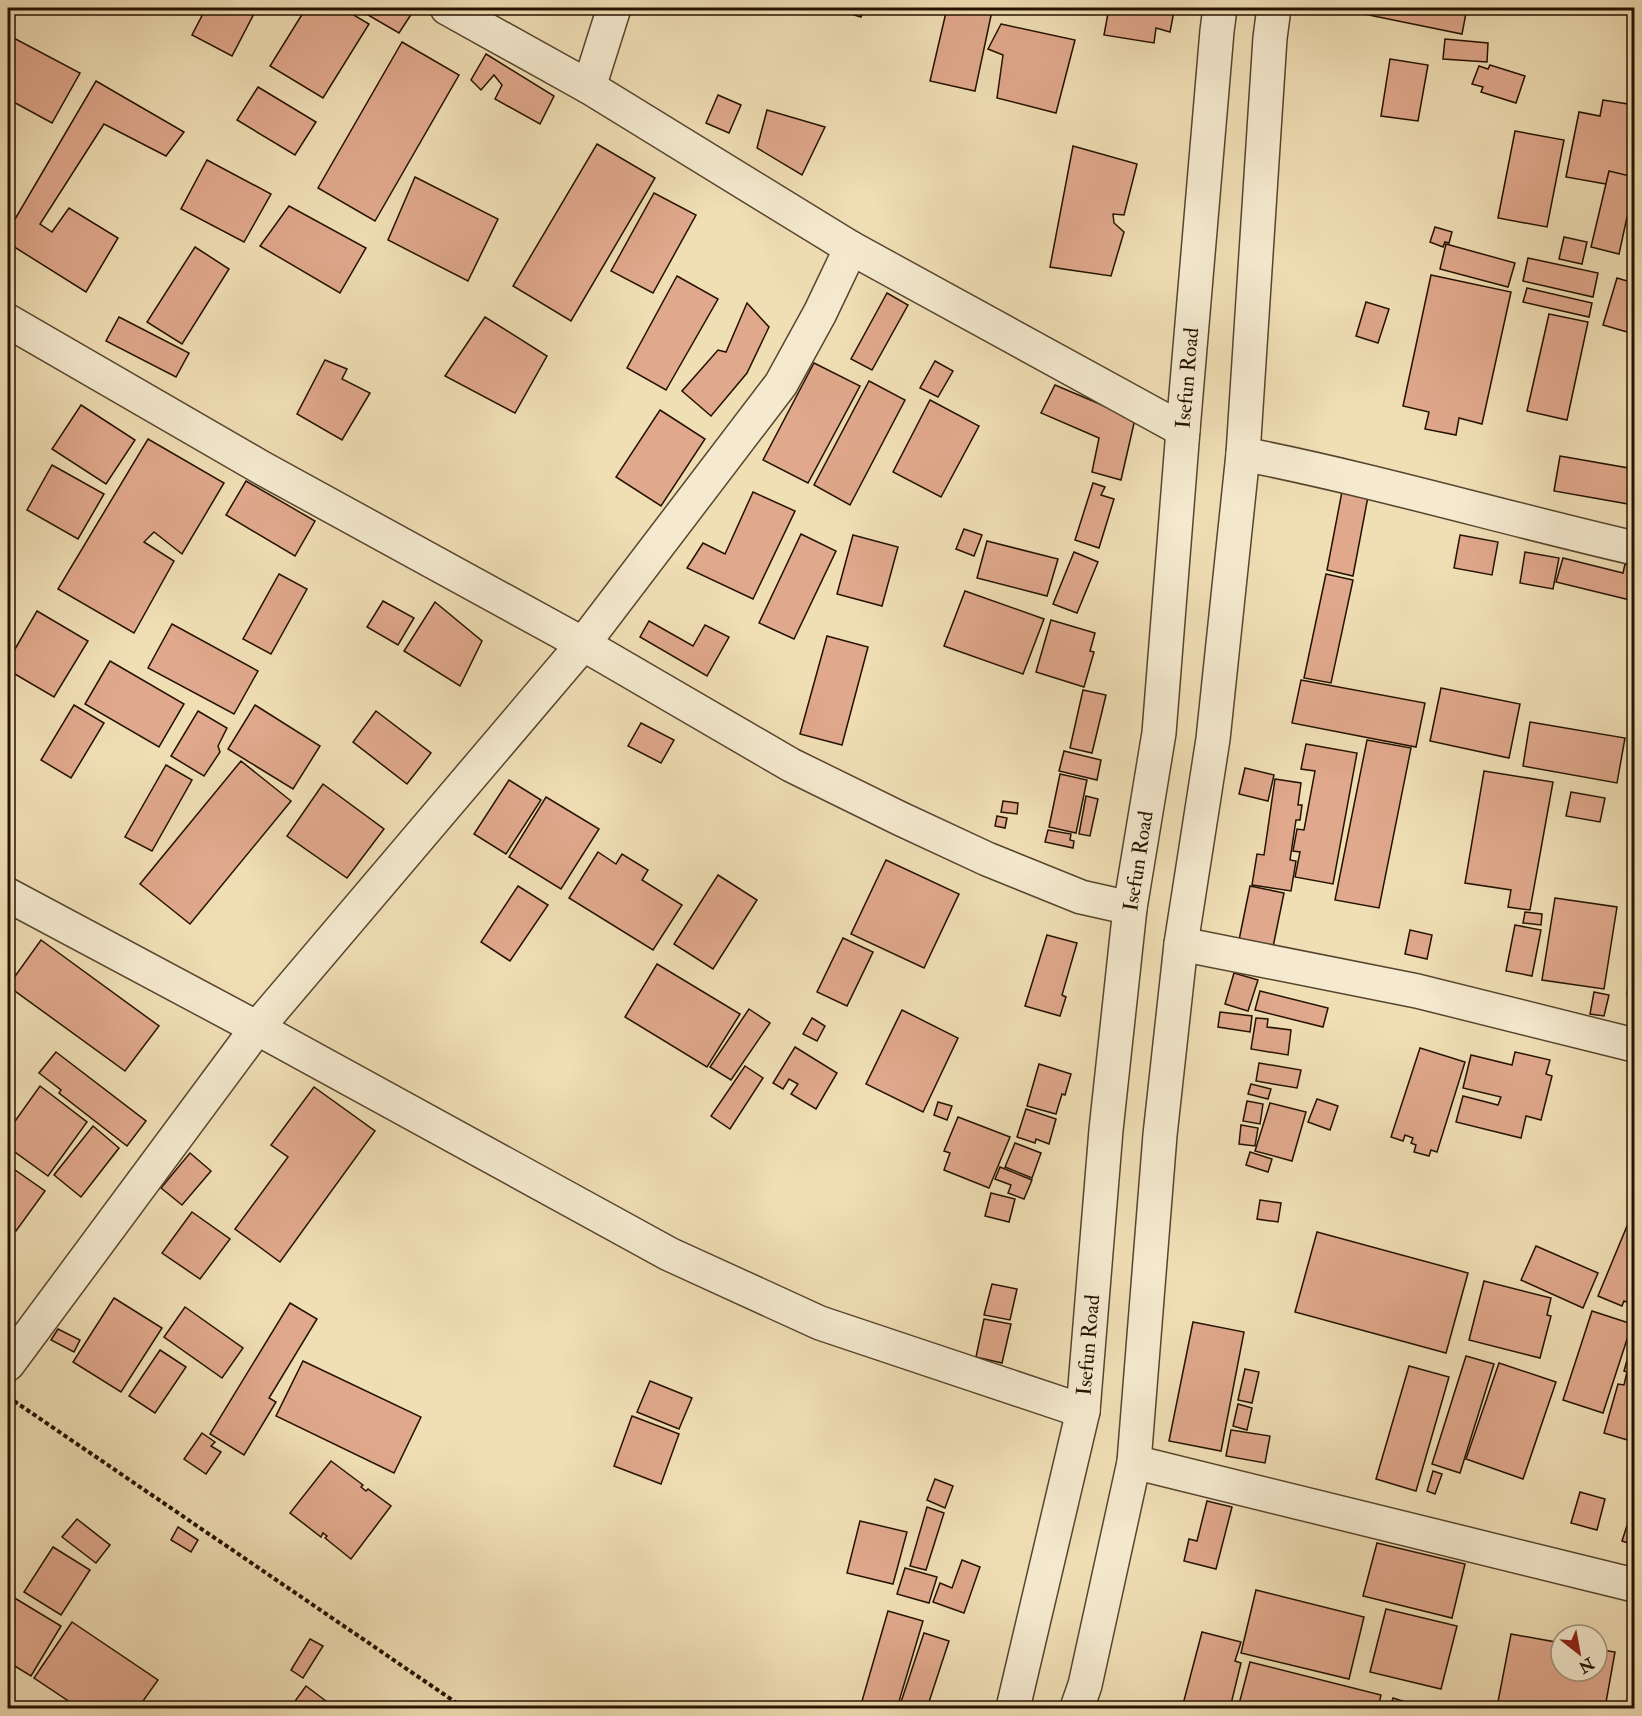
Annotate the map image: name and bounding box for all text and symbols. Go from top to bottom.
street label: Isefun Road [1170,326,1205,430]
street label: Isefun Road [1117,808,1160,913]
street label: Isefun Road [1071,1293,1106,1397]
north arrow [1549,1623,1609,1683]
text: N [1574,1652,1598,1678]

